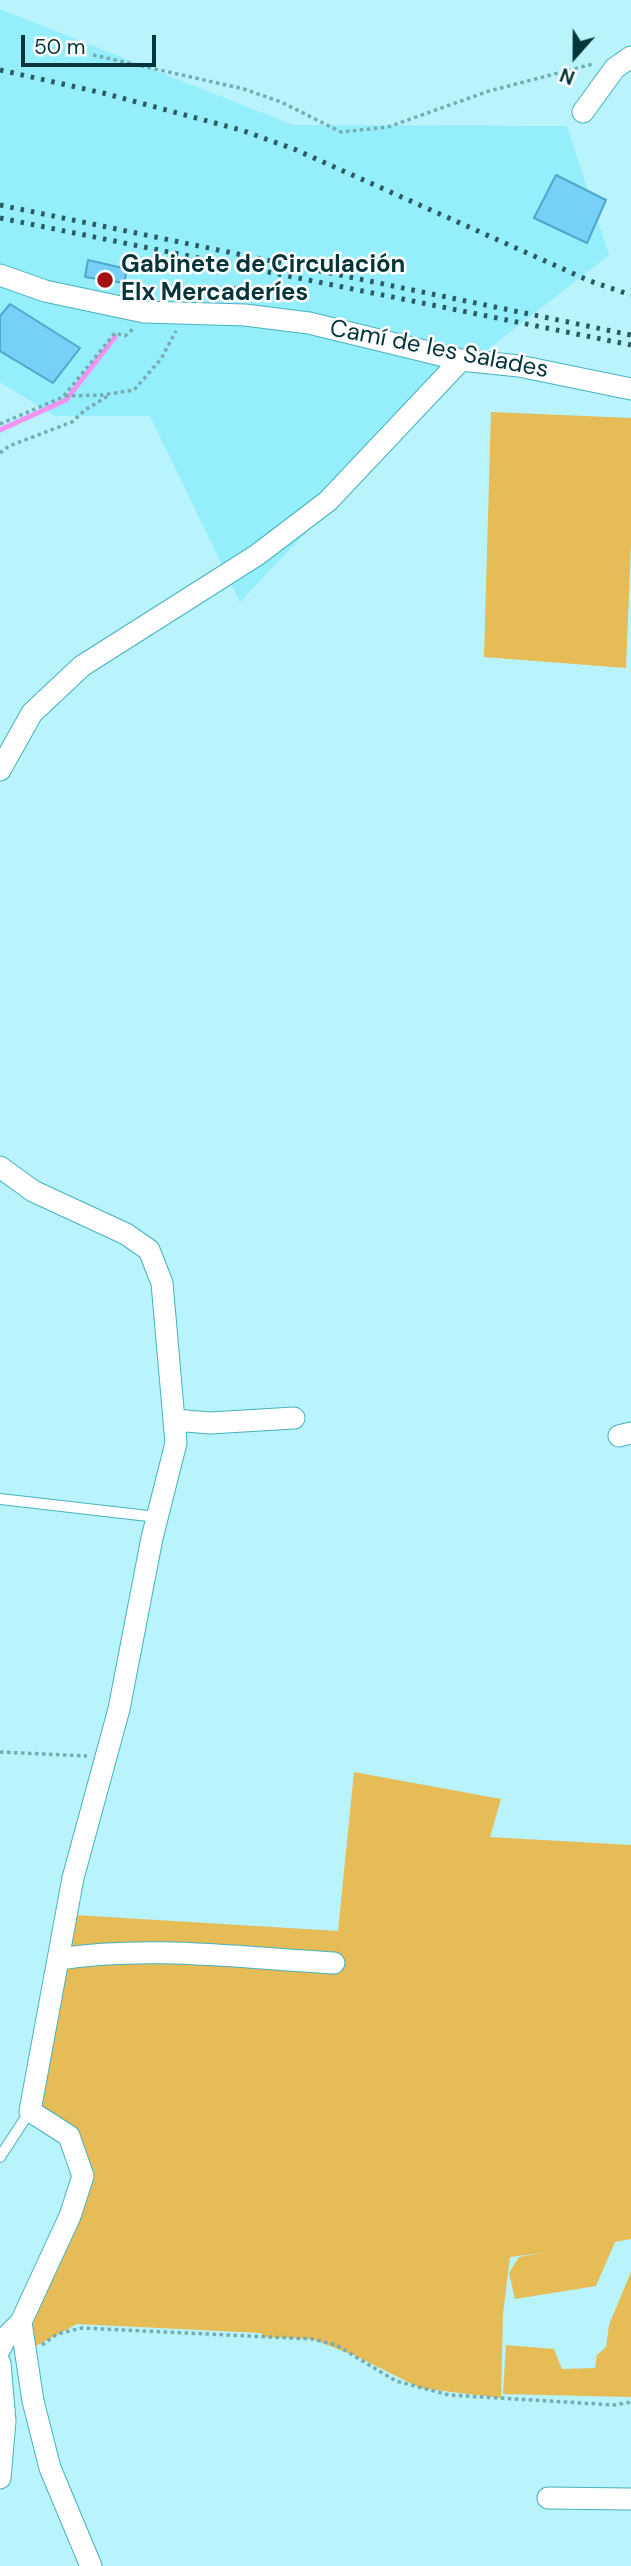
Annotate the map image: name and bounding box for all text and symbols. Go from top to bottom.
scale bar [24,21,159,65]
north arrow [540,21,610,91]
text: 50 m [34,33,85,61]
text: N [556,62,578,90]
place label: Gabinete de Circulación Elx Mercaderíes [121,252,405,308]
marker: Gabinete de Circulación Elx Mercaderíes [95,270,115,290]
street label: Camí de les Salades [327,315,551,385]

